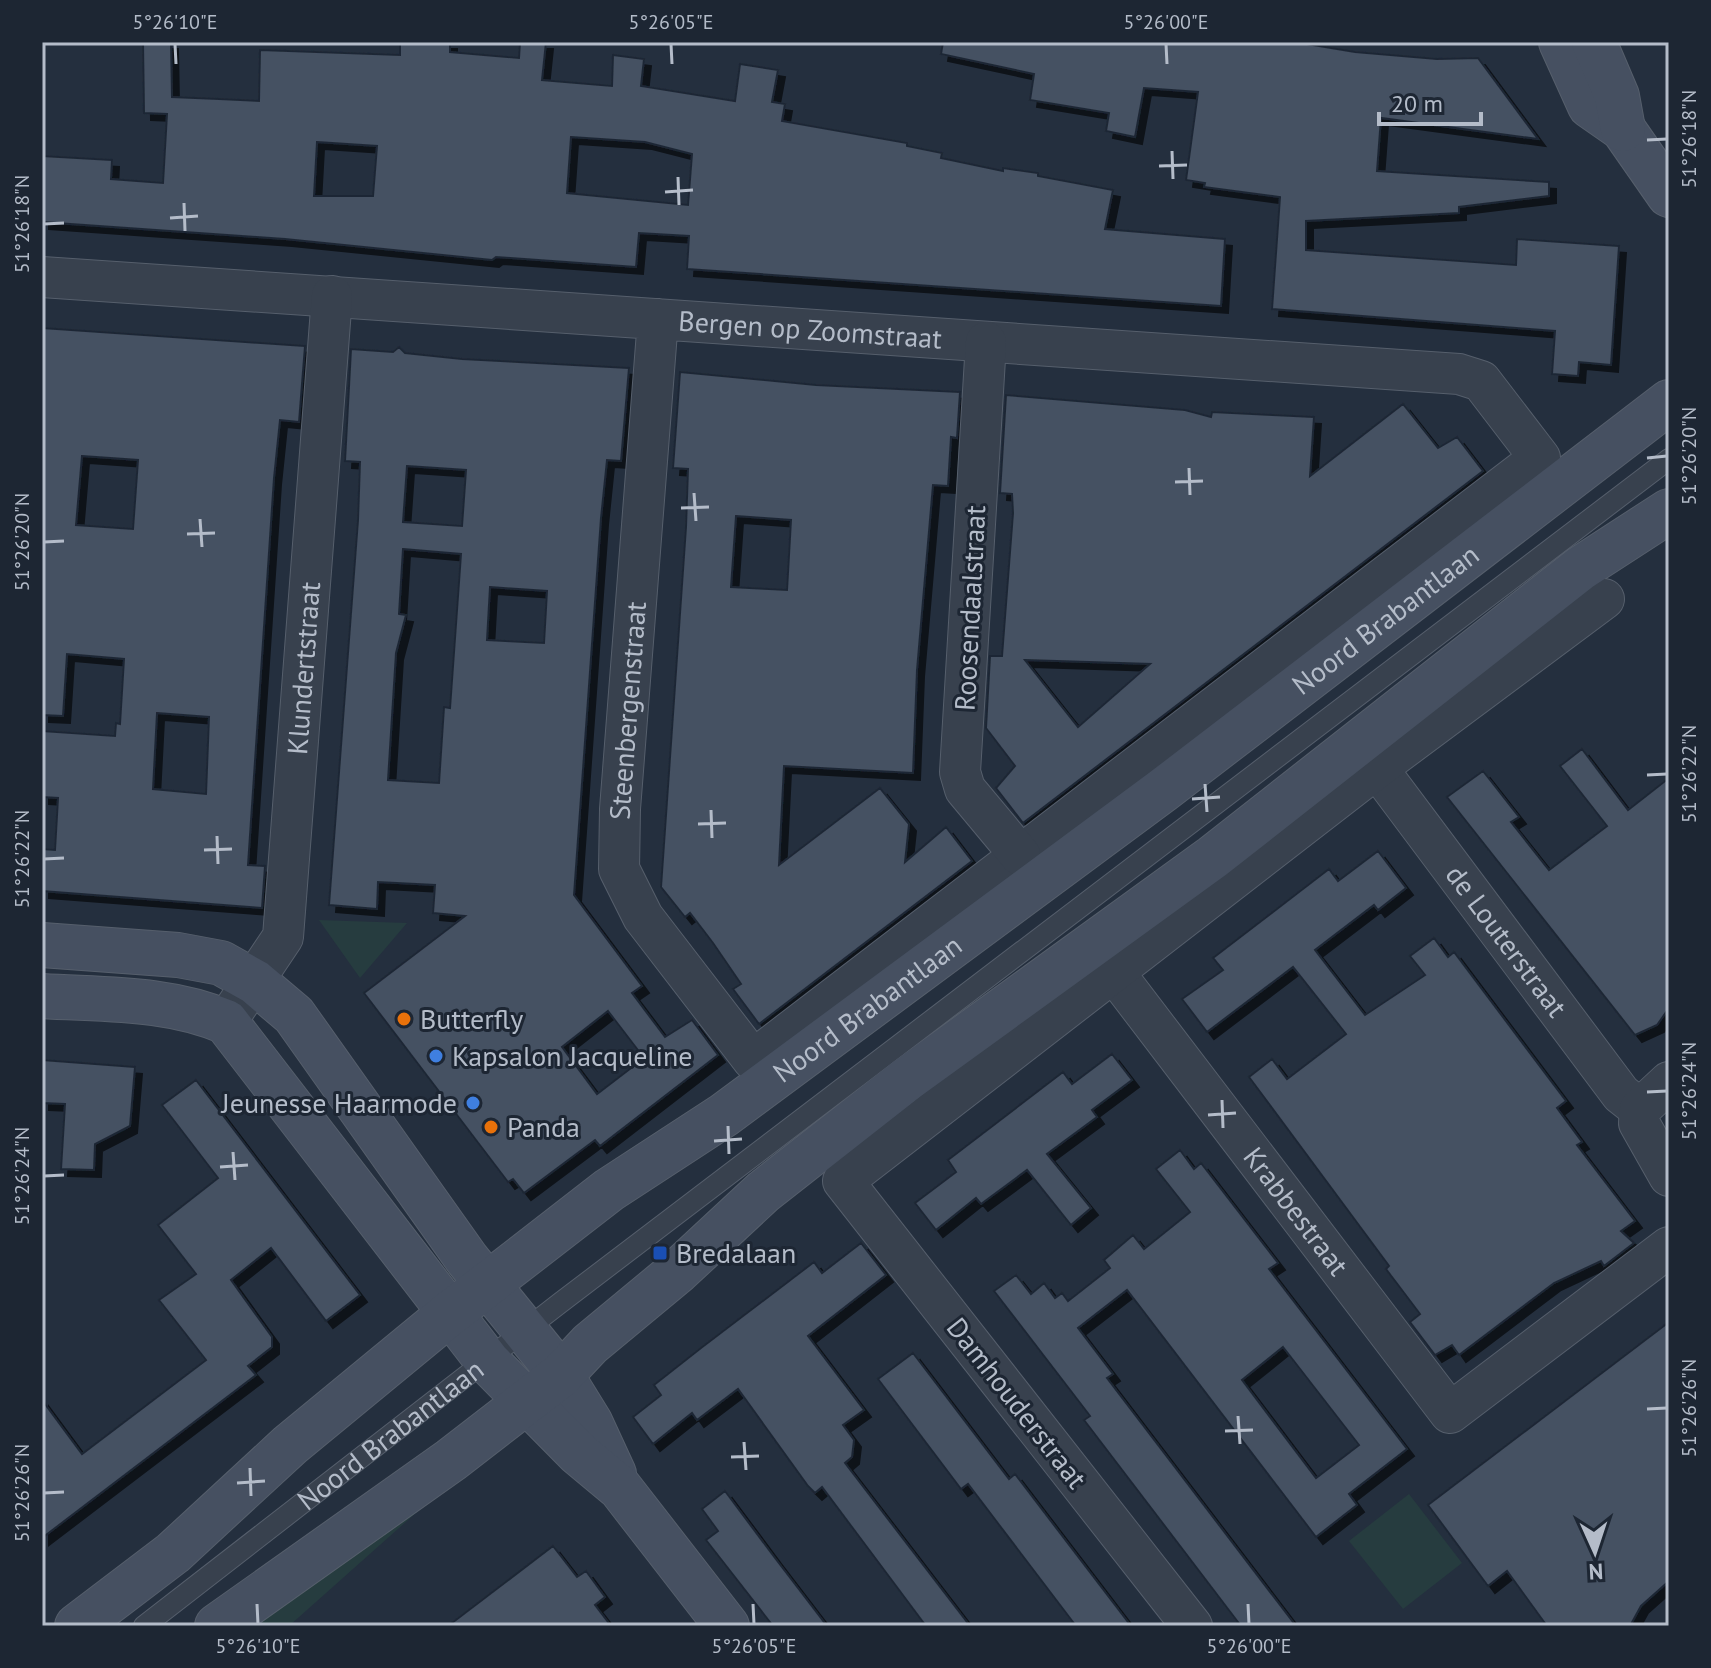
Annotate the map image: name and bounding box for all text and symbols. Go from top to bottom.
text: 5°26'10"E [133,9,217,35]
text: 5°26'05"E [629,9,713,35]
text: 5°26'00"E [1124,9,1208,35]
scale bar [1379,76,1481,126]
text: 20 m [1391,88,1443,119]
text: 51°26'18"N [1676,90,1702,188]
text: 51°26'18"N [9,175,35,273]
street label: Bergen op Zoomstraat [677,302,944,357]
text: 51°26'20"N [1676,407,1702,505]
text: 51°26'20"N [9,493,35,591]
street label: Roosendaalstraat [946,504,993,712]
street label: Noord Brabantlaan [1284,536,1486,702]
street label: Klundertstraat [278,580,328,756]
street label: Steenbergenstraat [601,599,654,820]
text: 51°26'22"N [1676,725,1702,823]
text: 51°26'22"N [9,810,35,908]
street label: de Louterstraat [1438,857,1576,1024]
street label: Noord Brabantlaan [765,926,969,1091]
place label: Butterfly [420,1000,523,1037]
marker: Butterfly [395,1010,413,1028]
place label: Kapsalon Jacqueline [452,1037,693,1074]
text: 51°26'24"N [1676,1042,1702,1140]
marker: Kapsalon Jacqueline [427,1047,445,1065]
place label: Jeunesse Haarmode [221,1084,457,1121]
marker: Jeunesse Haarmode [464,1094,482,1112]
place label: Panda [507,1108,580,1145]
marker: Panda [482,1118,500,1136]
text: 51°26'24"N [9,1127,35,1225]
street label: Krabbestraat [1236,1139,1358,1283]
place label: Bredalaan [676,1234,796,1271]
marker: Bredalaan [651,1244,669,1262]
street label: Damhouderstraat [939,1310,1096,1496]
street label: Noord Brabantlaan [290,1350,491,1518]
text: 51°26'26"N [1676,1359,1702,1457]
text: 51°26'26"N [9,1444,35,1542]
north arrow [1555,1512,1635,1592]
text: N [1588,1558,1604,1586]
text: 5°26'10"E [216,1633,300,1659]
text: 5°26'05"E [712,1633,796,1659]
text: 5°26'00"E [1207,1633,1291,1659]

